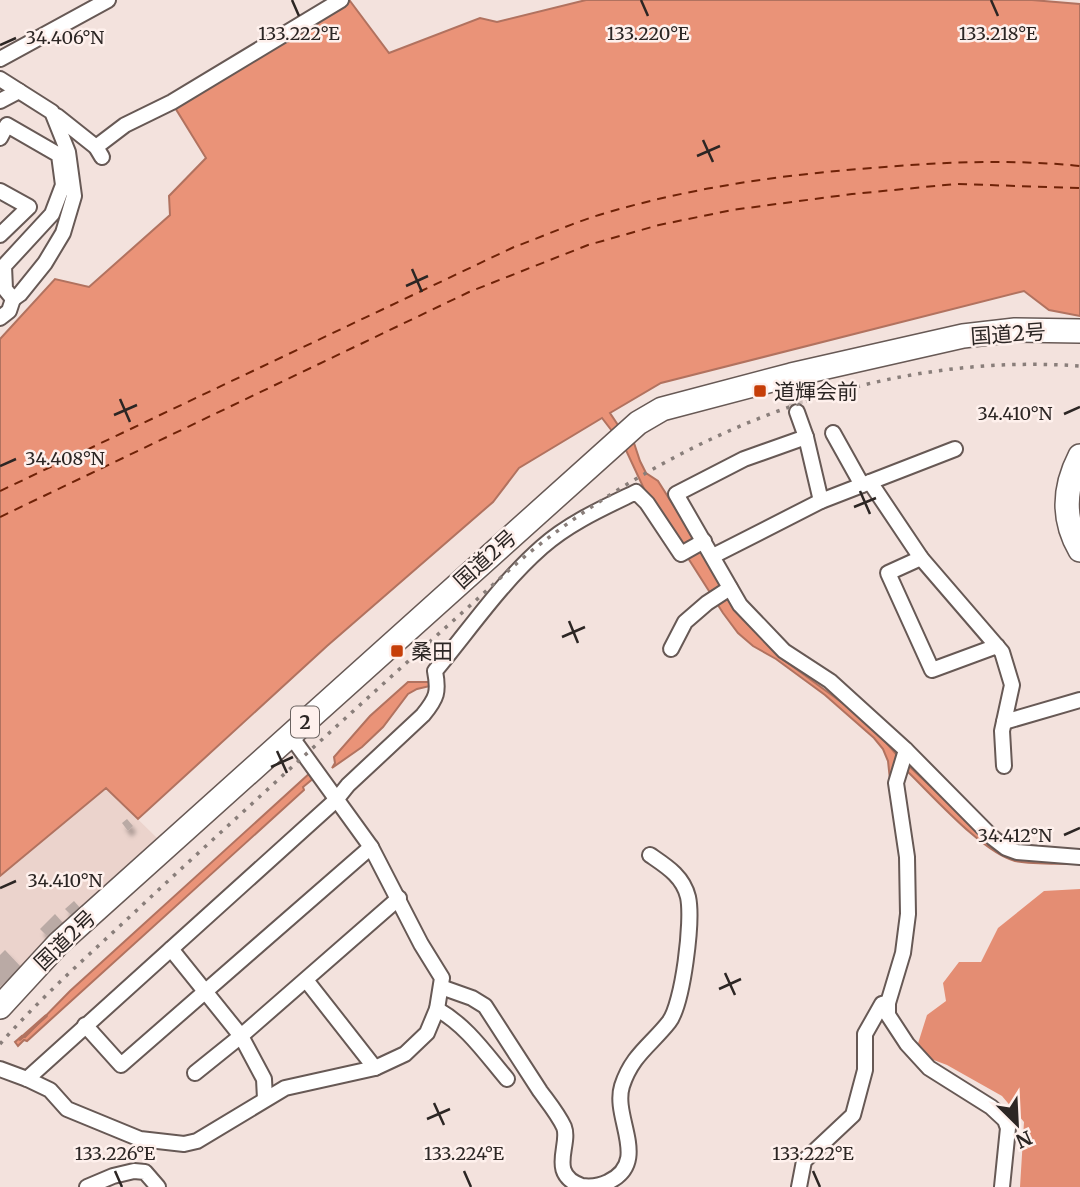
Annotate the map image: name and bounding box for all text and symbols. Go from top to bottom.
text: 133.222°E [258,22,340,45]
text: 133.220°E [607,22,690,45]
text: 133.218°E [959,22,1038,45]
text: 34.406°N [26,26,104,49]
street label: 国道2号 [969,318,1047,350]
place label: 道輝会前 [774,378,858,405]
marker: 道輝会前 [752,383,768,399]
text: 34.410°N [978,402,1053,425]
text: 34.408°N [25,447,105,470]
street label: 国道2号 [448,524,522,594]
place label: 桑田 [411,638,453,665]
marker: 桑田 [389,643,405,659]
road number: 2 [291,706,319,737]
text: 34.412°N [978,824,1052,847]
text: 34.410°N [28,869,103,892]
street label: 国道2号 [28,904,102,976]
north arrow [982,1089,1052,1159]
text: N [1012,1126,1036,1154]
text: 133.226°E [75,1142,156,1165]
text: 133.224°E [424,1142,504,1165]
text: 133.222°E [772,1142,854,1165]

